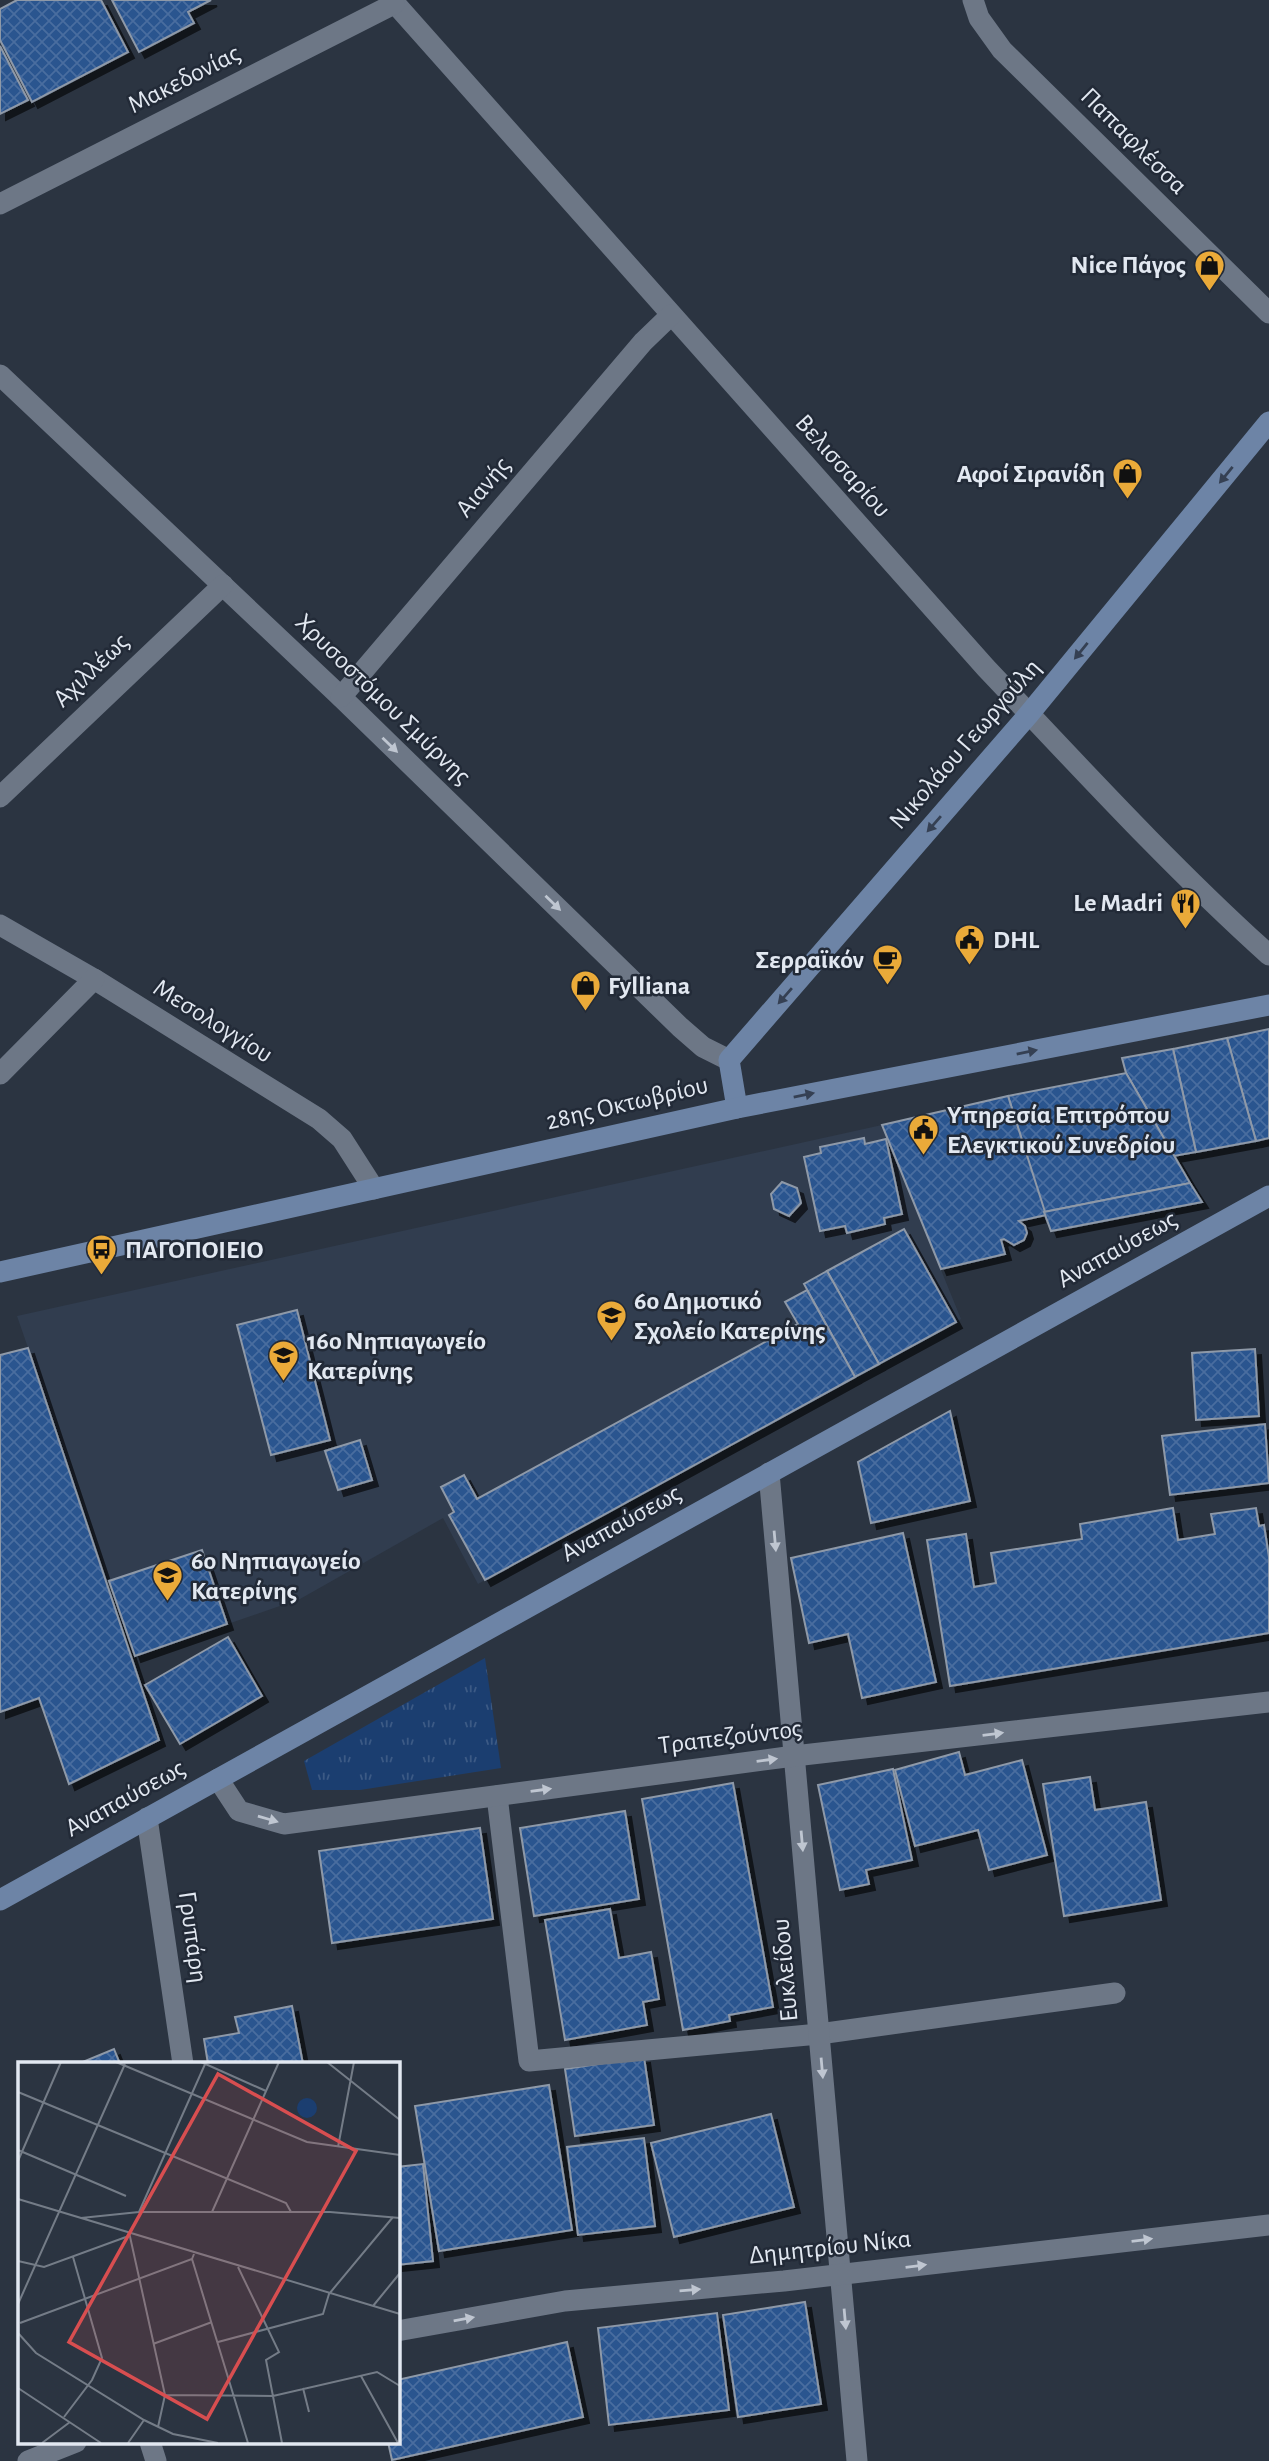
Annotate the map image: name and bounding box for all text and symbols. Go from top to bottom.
street label: Μακεδονίας [124,40,244,118]
street label: Παπαφλέσσα [1076,83,1192,199]
shop icon: Nice Πάγος [1192,248,1226,292]
place label: Nice Πάγος [1070,252,1186,278]
street label: Βελισσαρίου [790,410,896,522]
street label: Αιανής [451,452,515,522]
shop icon: Αφοί Σιρανίδη [1111,457,1145,501]
place label: Αφοί Σιρανίδη [957,461,1105,487]
one-way arrow [1218,466,1233,484]
street label: Χρυσοστόμου Σμύρνης [290,609,476,789]
street label: Αχιλλέως [48,628,134,712]
one-way arrow [1074,642,1089,659]
street label: Νικολάου Γεωργούλη [884,654,1046,834]
one-way arrow [381,736,398,752]
one-way arrow [926,815,942,833]
restaurant icon: Le Madri [1169,886,1203,930]
place label: Le Madri [1073,890,1163,916]
one-way arrow [544,895,561,911]
public building icon: DHL [953,923,987,967]
place label: DHL [993,927,1040,953]
cafe icon: Σερραϊκόν [870,943,904,987]
place label: Σερραϊκόν [755,947,864,973]
shop icon: Fylliana [568,969,602,1013]
place label: Fylliana [608,973,690,999]
street label: Μεσολογγίου [149,974,277,1068]
one-way arrow [777,987,793,1005]
one-way arrow [1016,1046,1038,1057]
street label: 28ης Οκτωβρίου [544,1072,710,1134]
one-way arrow [793,1089,815,1100]
place label: Υπηρεσία Επιτρόπου Ελεγκτικού Συνεδρίου [947,1102,1175,1158]
public building icon: Υπηρεσία Επιτρόπου Ελεγκτικού Συνεδρίου [907,1113,941,1157]
street label: Αναπαύσεως [1053,1205,1181,1293]
bus stop icon: ΠΑΓΟΠΟΙΕΙΟ [85,1233,119,1277]
place label: ΠΑΓΟΠΟΙΕΙΟ [125,1237,264,1263]
place label: 6ο Δημοτικό Σχολείο Κατερίνης [634,1288,826,1344]
school or university icon: 6ο Δημοτικό Σχολείο Κατερίνης [594,1299,628,1343]
place label: 16ο Νηπιαγωγείο Κατερίνης [307,1328,486,1384]
school or university icon: 16ο Νηπιαγωγείο Κατερίνης [267,1339,301,1383]
street label: Αναπαύσεως [557,1479,685,1567]
one-way arrow [770,1531,781,1553]
place label: 6ο Νηπιαγωγείο Κατερίνης [191,1548,361,1604]
school or university icon: 6ο Νηπιαγωγείο Κατερίνης [151,1559,185,1603]
street label: Τραπεζούντος [657,1715,803,1759]
one-way arrow [982,1728,1004,1739]
street label: Αναπαύσεως [61,1754,189,1842]
one-way arrow [756,1754,778,1765]
one-way arrow [530,1784,552,1795]
one-way arrow [257,1814,279,1825]
one-way arrow [797,1830,808,1852]
street label: Γρυπάρη [174,1890,212,1984]
street label: Ευκλείδου [768,1917,802,2023]
one-way arrow [817,2057,828,2079]
inset map [18,2062,399,2444]
street label: Δημητρίου Νίκα [747,2226,913,2268]
one-way arrow [1131,2234,1153,2245]
one-way arrow [905,2261,927,2272]
one-way arrow [679,2284,701,2295]
one-way arrow [840,2308,851,2330]
one-way arrow [454,2313,476,2324]

